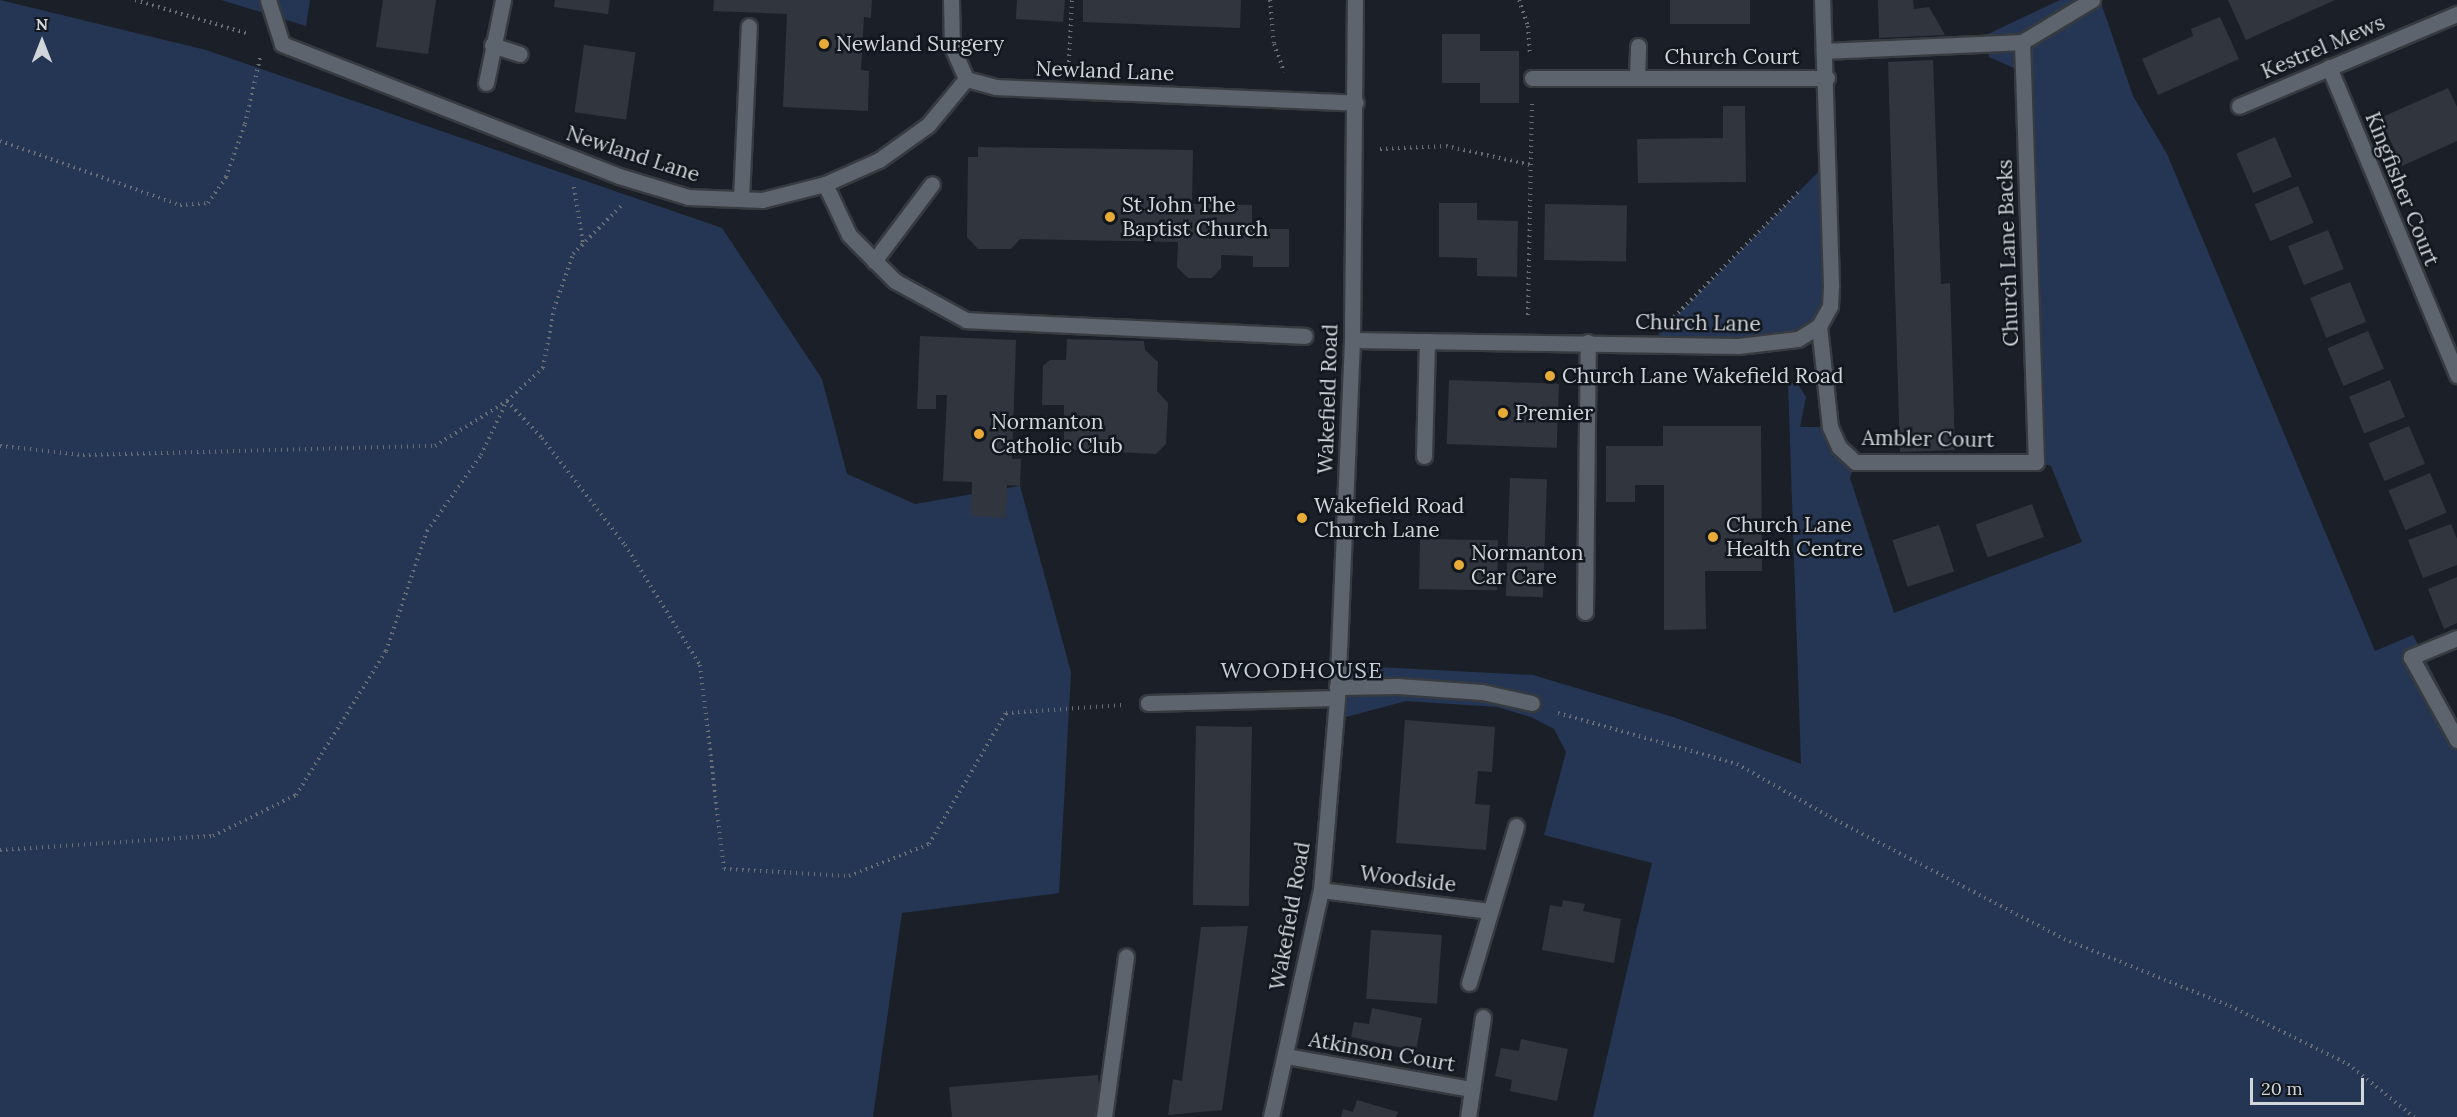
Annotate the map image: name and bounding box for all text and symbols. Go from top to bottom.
street label: Kestrel Mews [2257,10,2389,84]
north arrow [12,12,72,72]
text: N [36,14,48,34]
place label: Newland Surgery [836,31,1004,57]
marker: Newland Surgery [817,37,831,51]
street label: Church Court [1665,44,1799,70]
street label: Newland Lane [1035,56,1175,86]
street label: Kingfisher Court [2360,108,2444,270]
street label: Newland Lane [563,121,703,187]
street label: Church Lane Backs [1992,159,2024,347]
place label: St John The Baptist Church [1122,192,1268,242]
marker: St John The Baptist Church [1103,210,1117,224]
street label: Church Lane [1635,309,1761,337]
street label: Wakefield Road [1313,323,1343,475]
place label: Church Lane Wakefield Road [1562,363,1844,389]
marker: Church Lane Wakefield Road [1543,369,1557,383]
place label: Premier [1515,400,1593,426]
marker: Premier [1496,406,1510,420]
place label: Normanton Catholic Club [991,409,1123,459]
street label: Ambler Court [1861,425,1995,453]
marker: Normanton Catholic Club [972,427,986,441]
place label: Wakefield Road Church Lane [1314,493,1464,543]
marker: Wakefield Road Church Lane [1295,511,1309,525]
place label: Church Lane Health Centre [1726,512,1863,562]
marker: Church Lane Health Centre [1704,528,1722,546]
place label: Normanton Car Care [1471,540,1583,590]
marker: Normanton Car Care [1452,558,1466,572]
district label: WOODHOUSE [1221,658,1383,684]
street label: Wakefield Road [1265,840,1315,992]
street label: Woodside [1358,861,1458,897]
street label: Atkinson Court [1307,1027,1457,1077]
scale bar [2253,1066,2367,1104]
text: 20 m [2261,1077,2303,1100]

